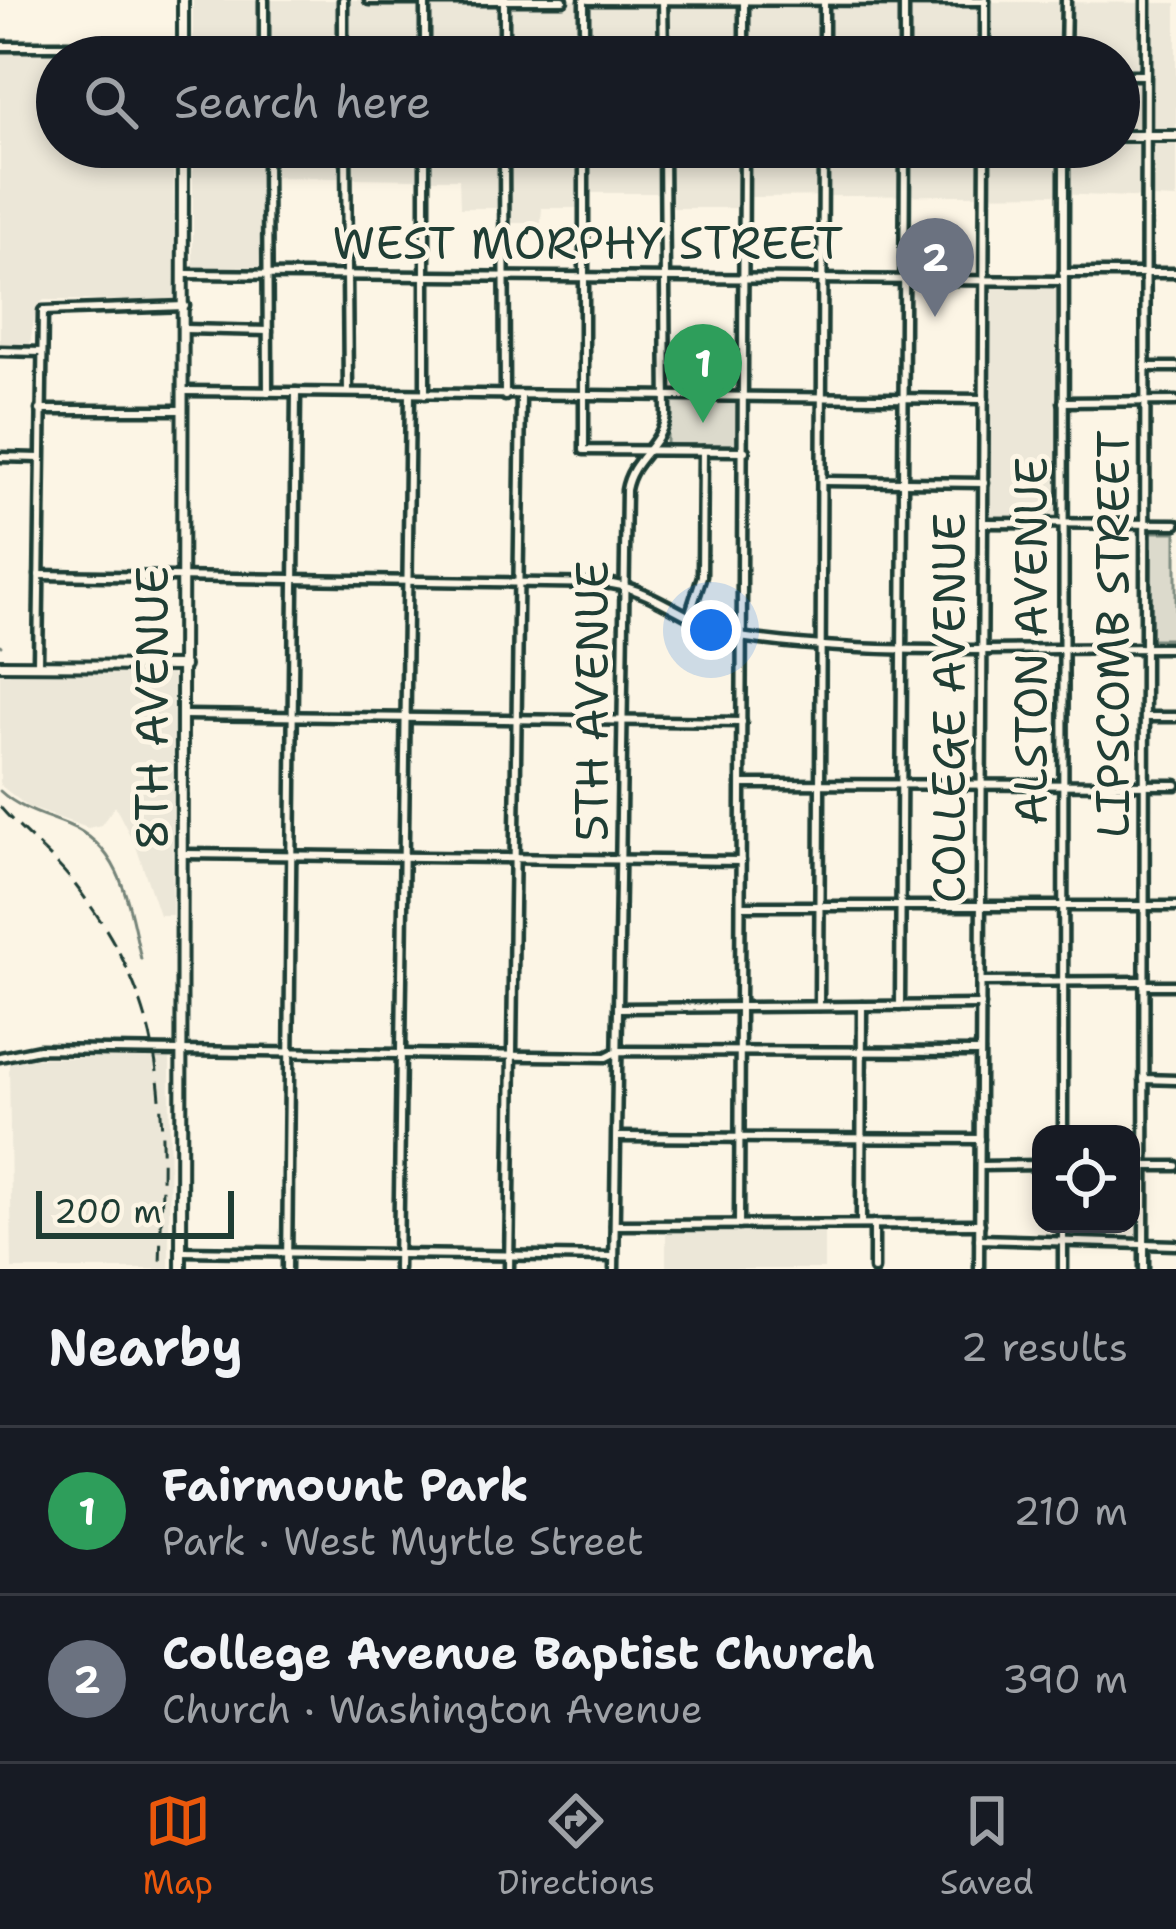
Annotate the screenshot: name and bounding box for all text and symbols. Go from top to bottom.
search box [36,36,1140,168]
icon: search [78,69,144,135]
text: Search here [174,72,431,132]
street label: WEST MORPHY STREET [332,213,844,273]
pin: 2 [896,218,974,317]
pin: 1 [664,324,742,423]
street label: LIPSCOMB STREET [1083,430,1143,838]
street label: ALSTON AVENUE [1001,457,1061,825]
street label: COLLEGE AVENUE [919,513,979,903]
street label: 5TH AVENUE [562,560,622,842]
street label: 8TH AVENUE [122,566,182,850]
your location [681,600,741,660]
map controls [1032,1125,1140,1233]
button: locate [1032,1125,1140,1233]
scale bar [36,1185,234,1238]
text: 200 m [54,1189,162,1234]
text: Nearby [48,1313,243,1381]
text: 2 results [961,1321,1128,1373]
text: Fairmount Park [162,1455,529,1515]
text: 1 [78,1485,96,1537]
text: 210 m [1013,1485,1128,1537]
text: Park · West Myrtle Street [162,1515,644,1567]
text: College Avenue Baptist Church [162,1623,875,1683]
text: 2 [73,1653,101,1705]
text: 390 m [1002,1653,1128,1705]
text: Church · Washington Avenue [162,1683,703,1735]
tab: Map [142,1788,213,1905]
tab: Directions [498,1788,655,1905]
tab: Saved [940,1788,1034,1905]

